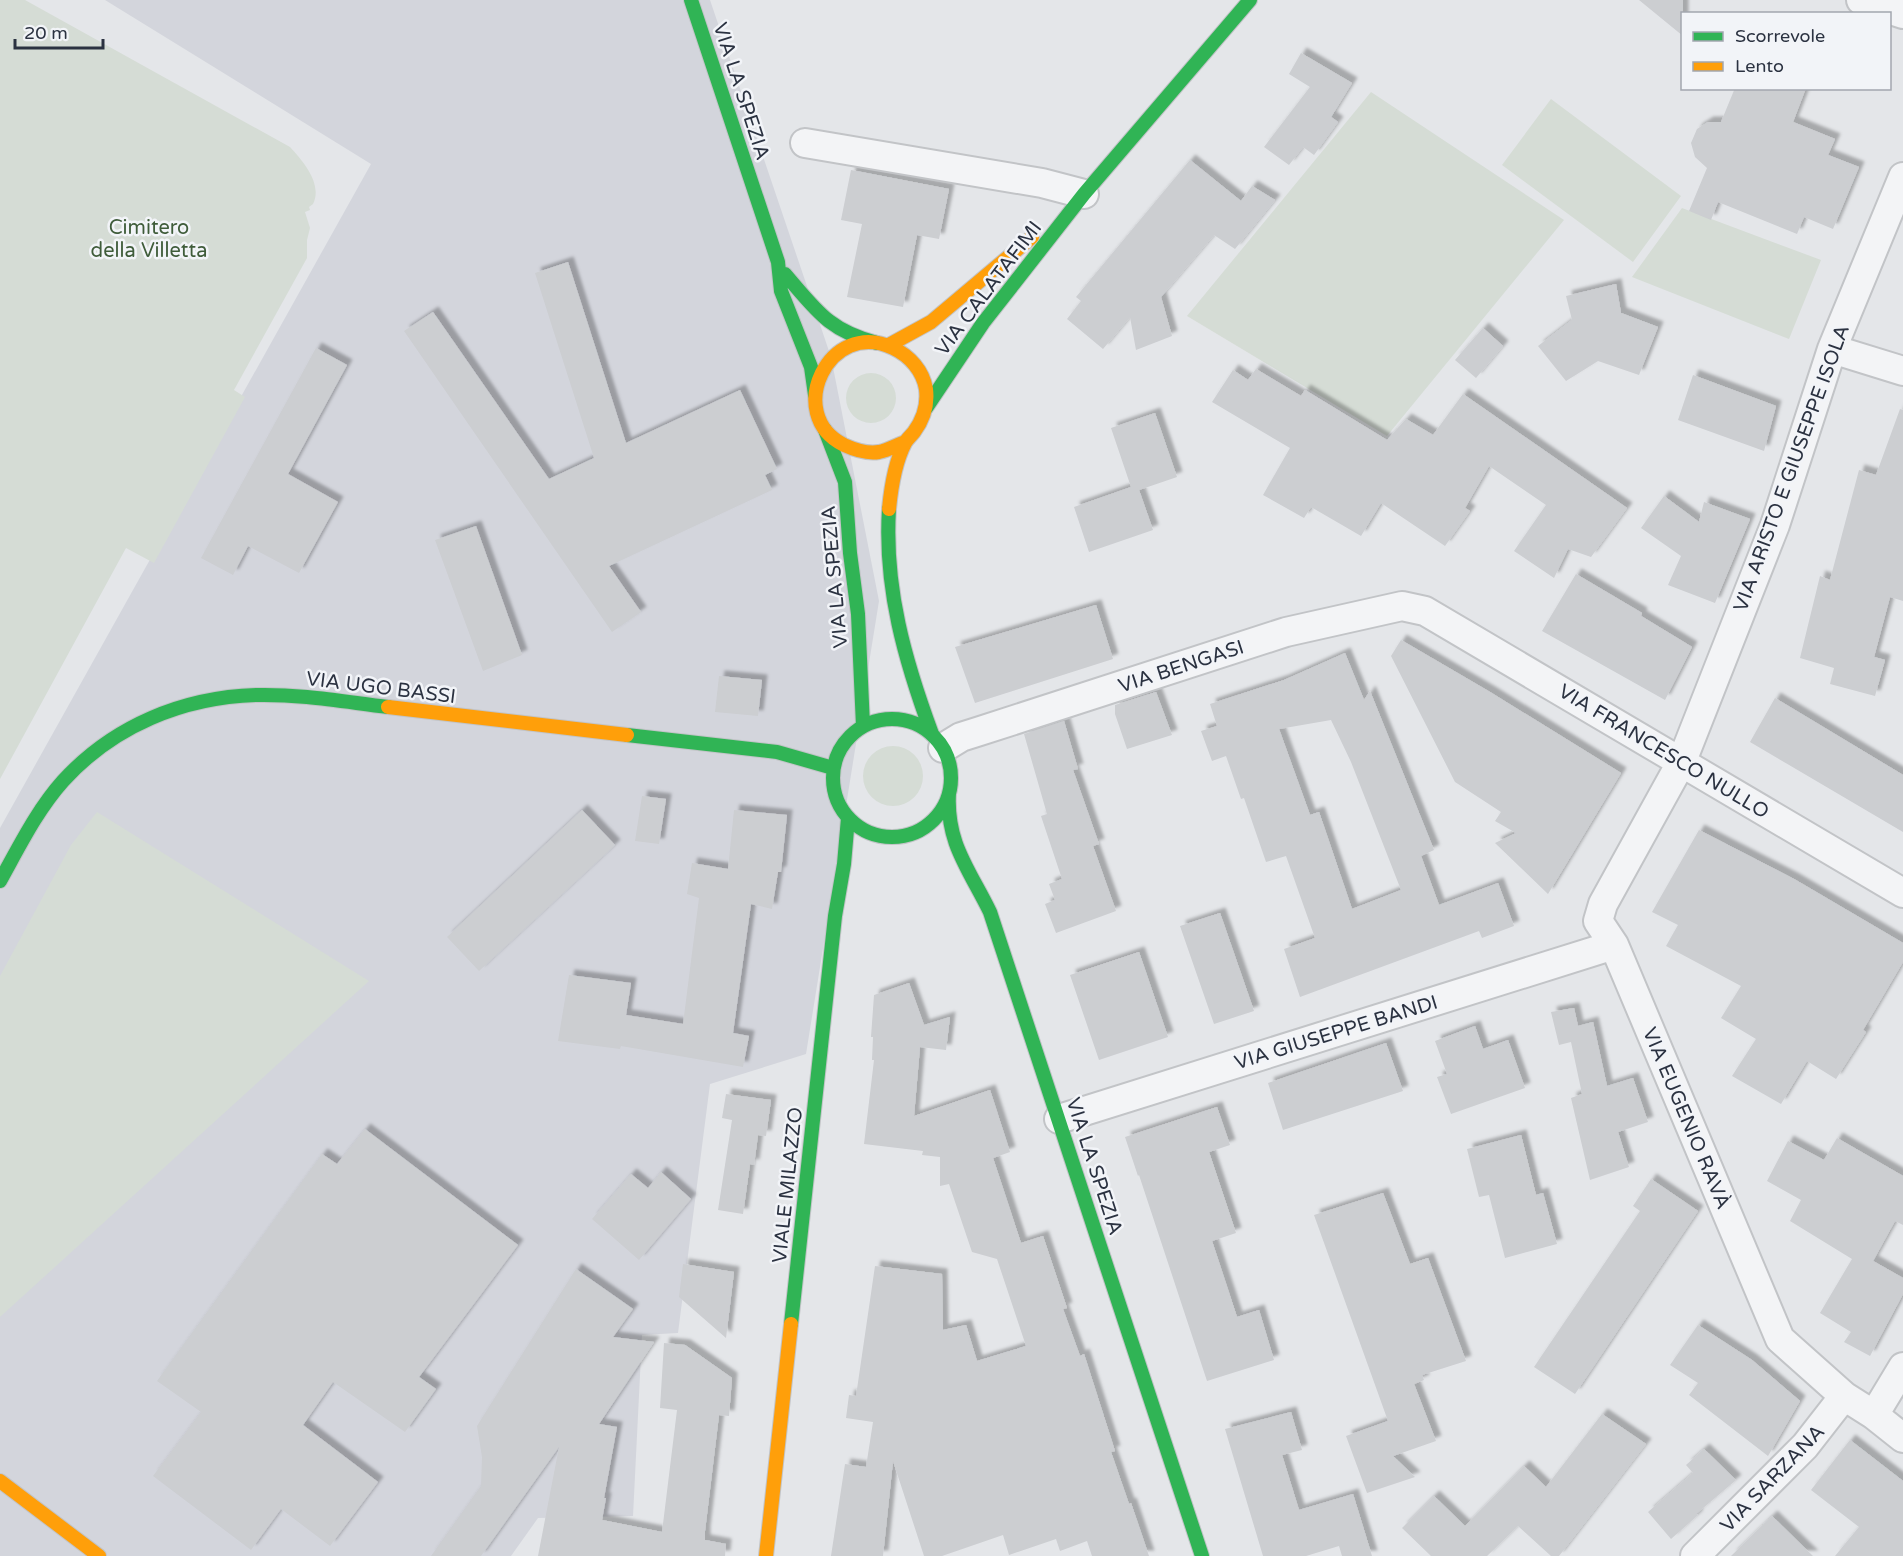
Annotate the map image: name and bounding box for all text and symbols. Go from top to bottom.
scale bar [15,12,104,50]
legend [1681,12,1891,90]
street label: VIA LA SPEZIA [708,20,775,163]
text: 20 m [24,22,68,44]
text: Scorrevole [1735,25,1825,47]
text: Lento [1735,55,1784,77]
park label: Cimitero della Villetta [91,216,207,263]
street label: VIA CALATAFIMI [930,217,1047,361]
street label: VIA ARISTO E GIUSEPPE ISOLA [1729,322,1855,615]
street label: VIA LA SPEZIA [817,505,853,649]
street label: VIA BENGASI [1116,635,1247,699]
street label: VIA UGO BASSI [305,667,457,709]
street label: VIA FRANCESCO NULLO [1554,679,1773,824]
street label: VIA GIUSEPPE BANDI [1232,991,1441,1075]
street label: VIA EUGENIO RAVÀ [1637,1024,1736,1213]
street label: VIA LA SPEZIA [1061,1095,1128,1238]
street label: VIALE MILAZZO [768,1106,808,1264]
street label: VIA SARZANA [1716,1420,1830,1537]

